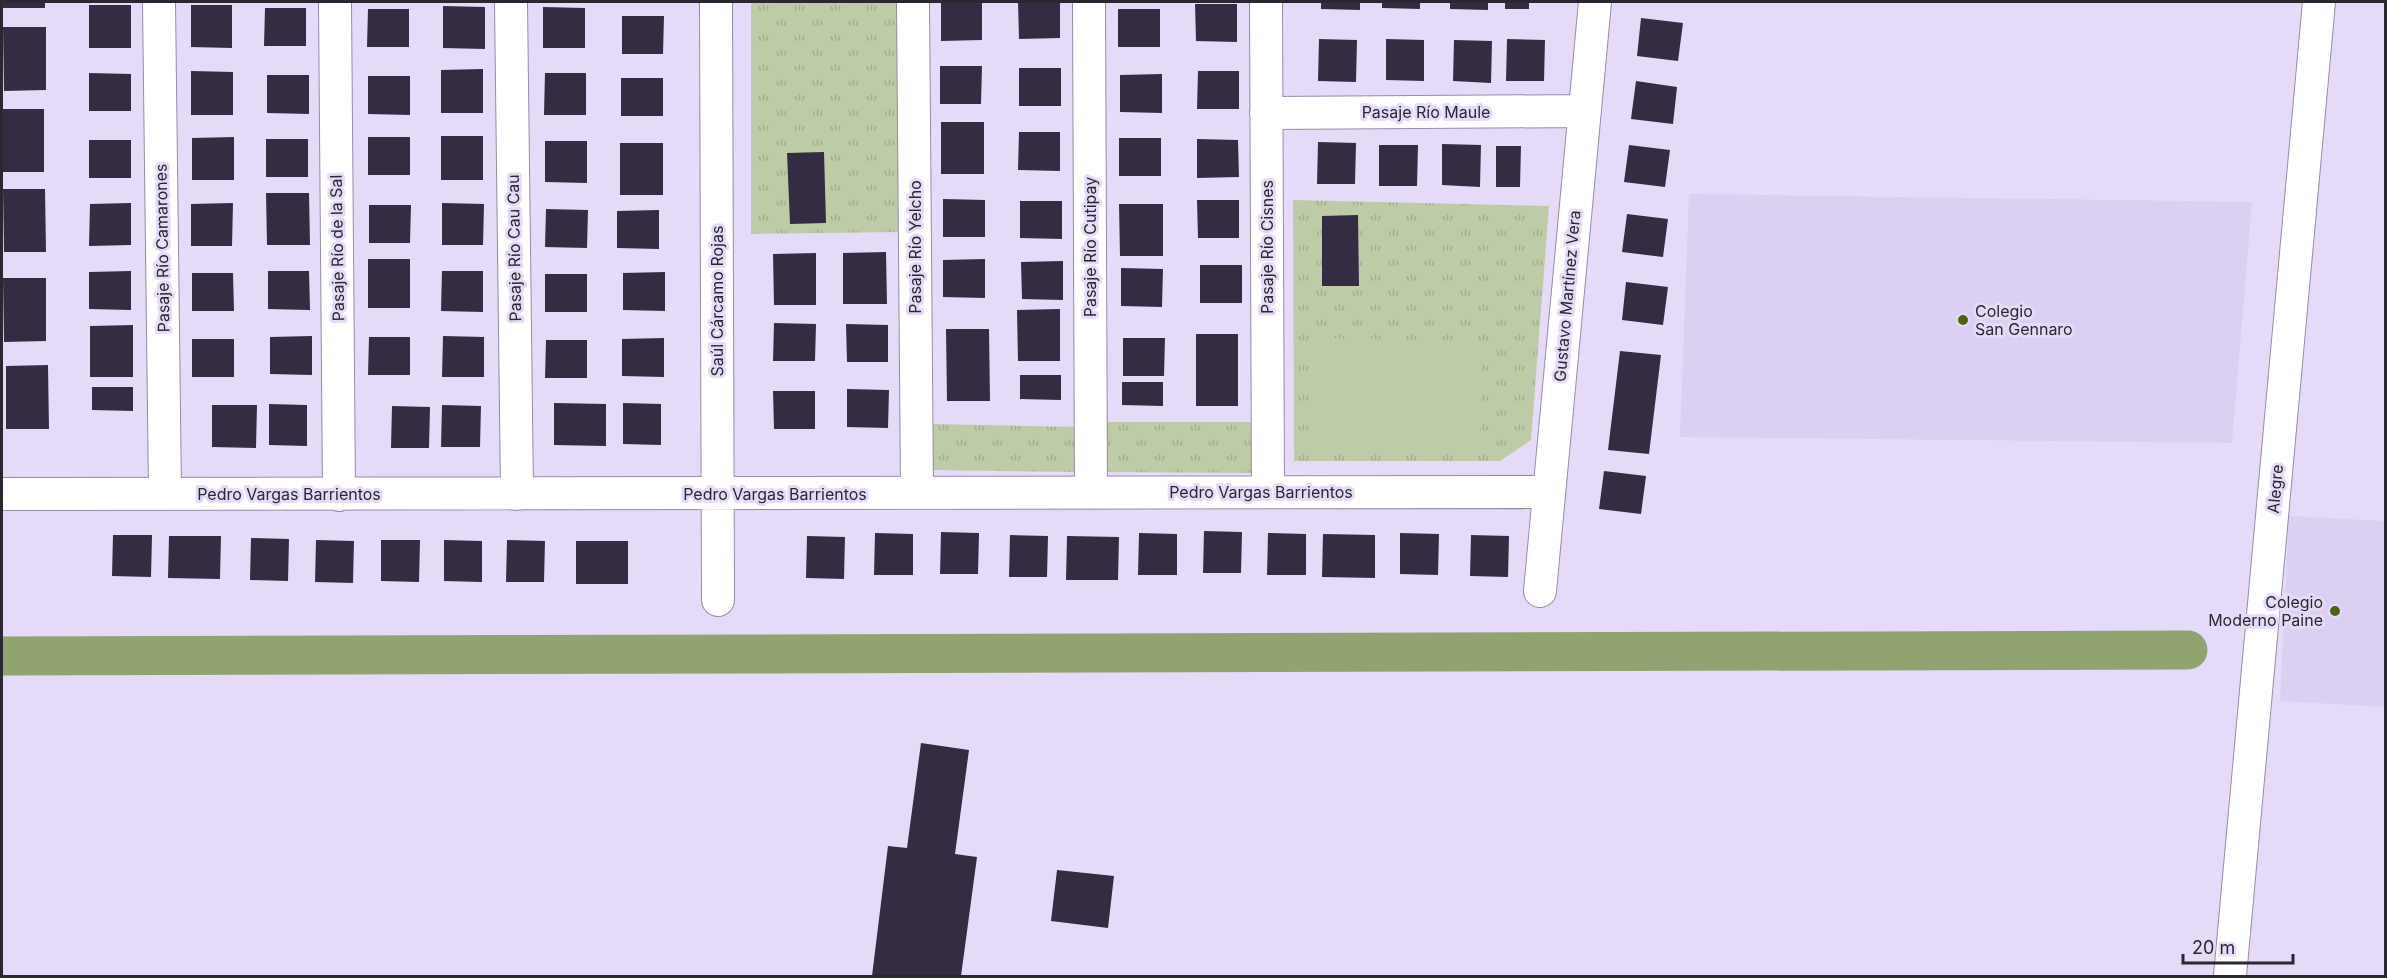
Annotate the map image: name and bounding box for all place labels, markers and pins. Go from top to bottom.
place label: Colegio San Gennaro [1975,301,2073,339]
marker: Colegio San Gennaro [1956,313,1970,327]
place label: Colegio Moderno Paine [2208,592,2323,630]
marker: Colegio Moderno Paine [2328,604,2342,618]

